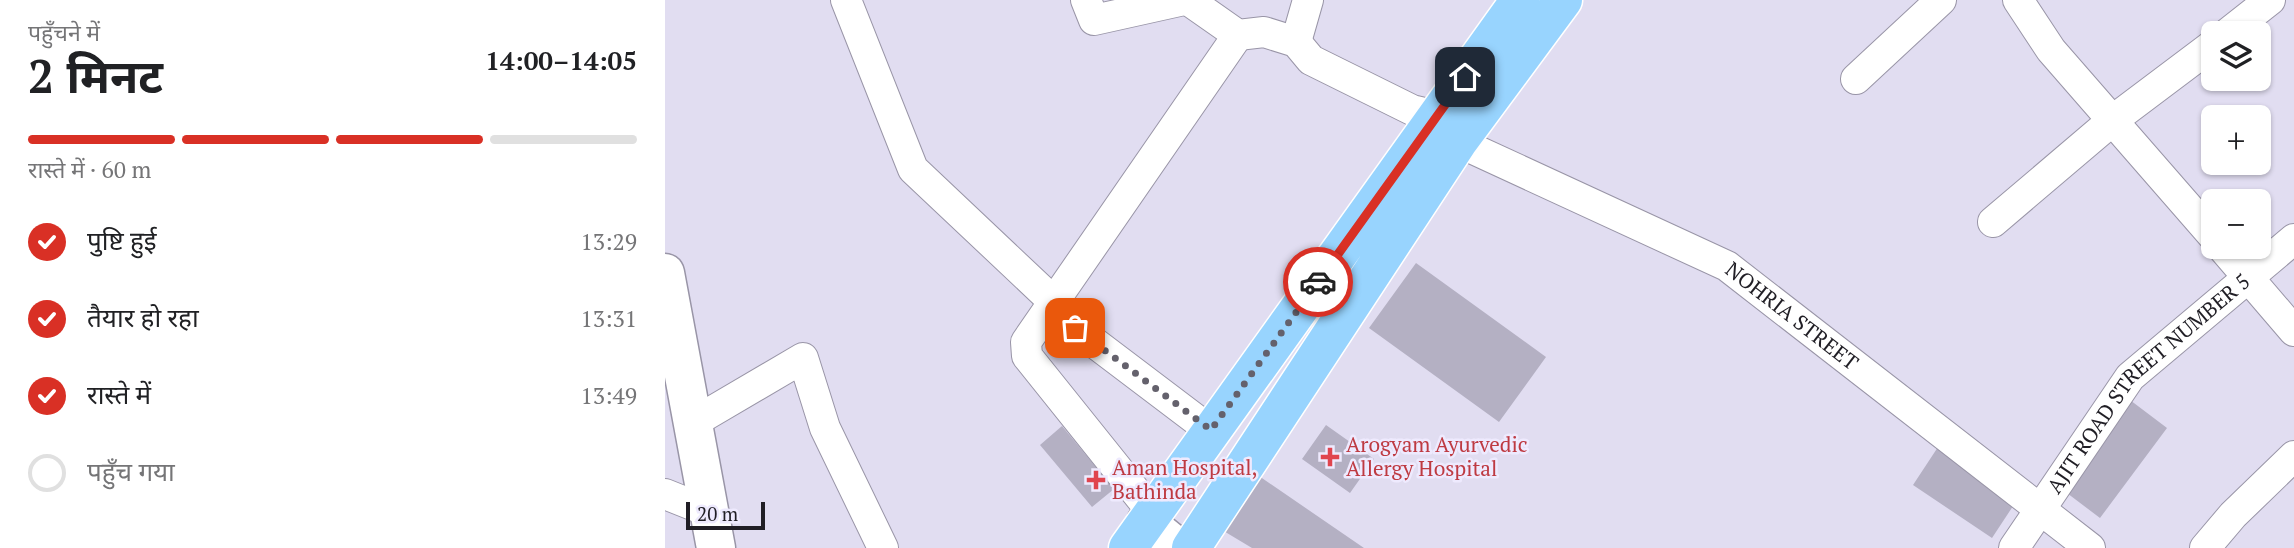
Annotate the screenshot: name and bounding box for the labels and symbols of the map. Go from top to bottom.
pin [1435,47,1495,107]
courier [1283,247,1353,317]
street label: NOHRIA STREET [1720,255,1864,376]
street label: AJIT ROAD STREET NUMBER 5 [2040,267,2255,499]
pin [1045,298,1105,358]
place label: Arogyam Ayurvedic Allergy Hospital [1346,430,1528,482]
marker: Arogyam Ayurvedic Allergy Hospital [1320,447,1340,467]
place label: Aman Hospital, Bathinda [1112,453,1258,505]
marker: Aman Hospital, Bathinda [1086,470,1106,490]
scale bar [686,499,765,531]

